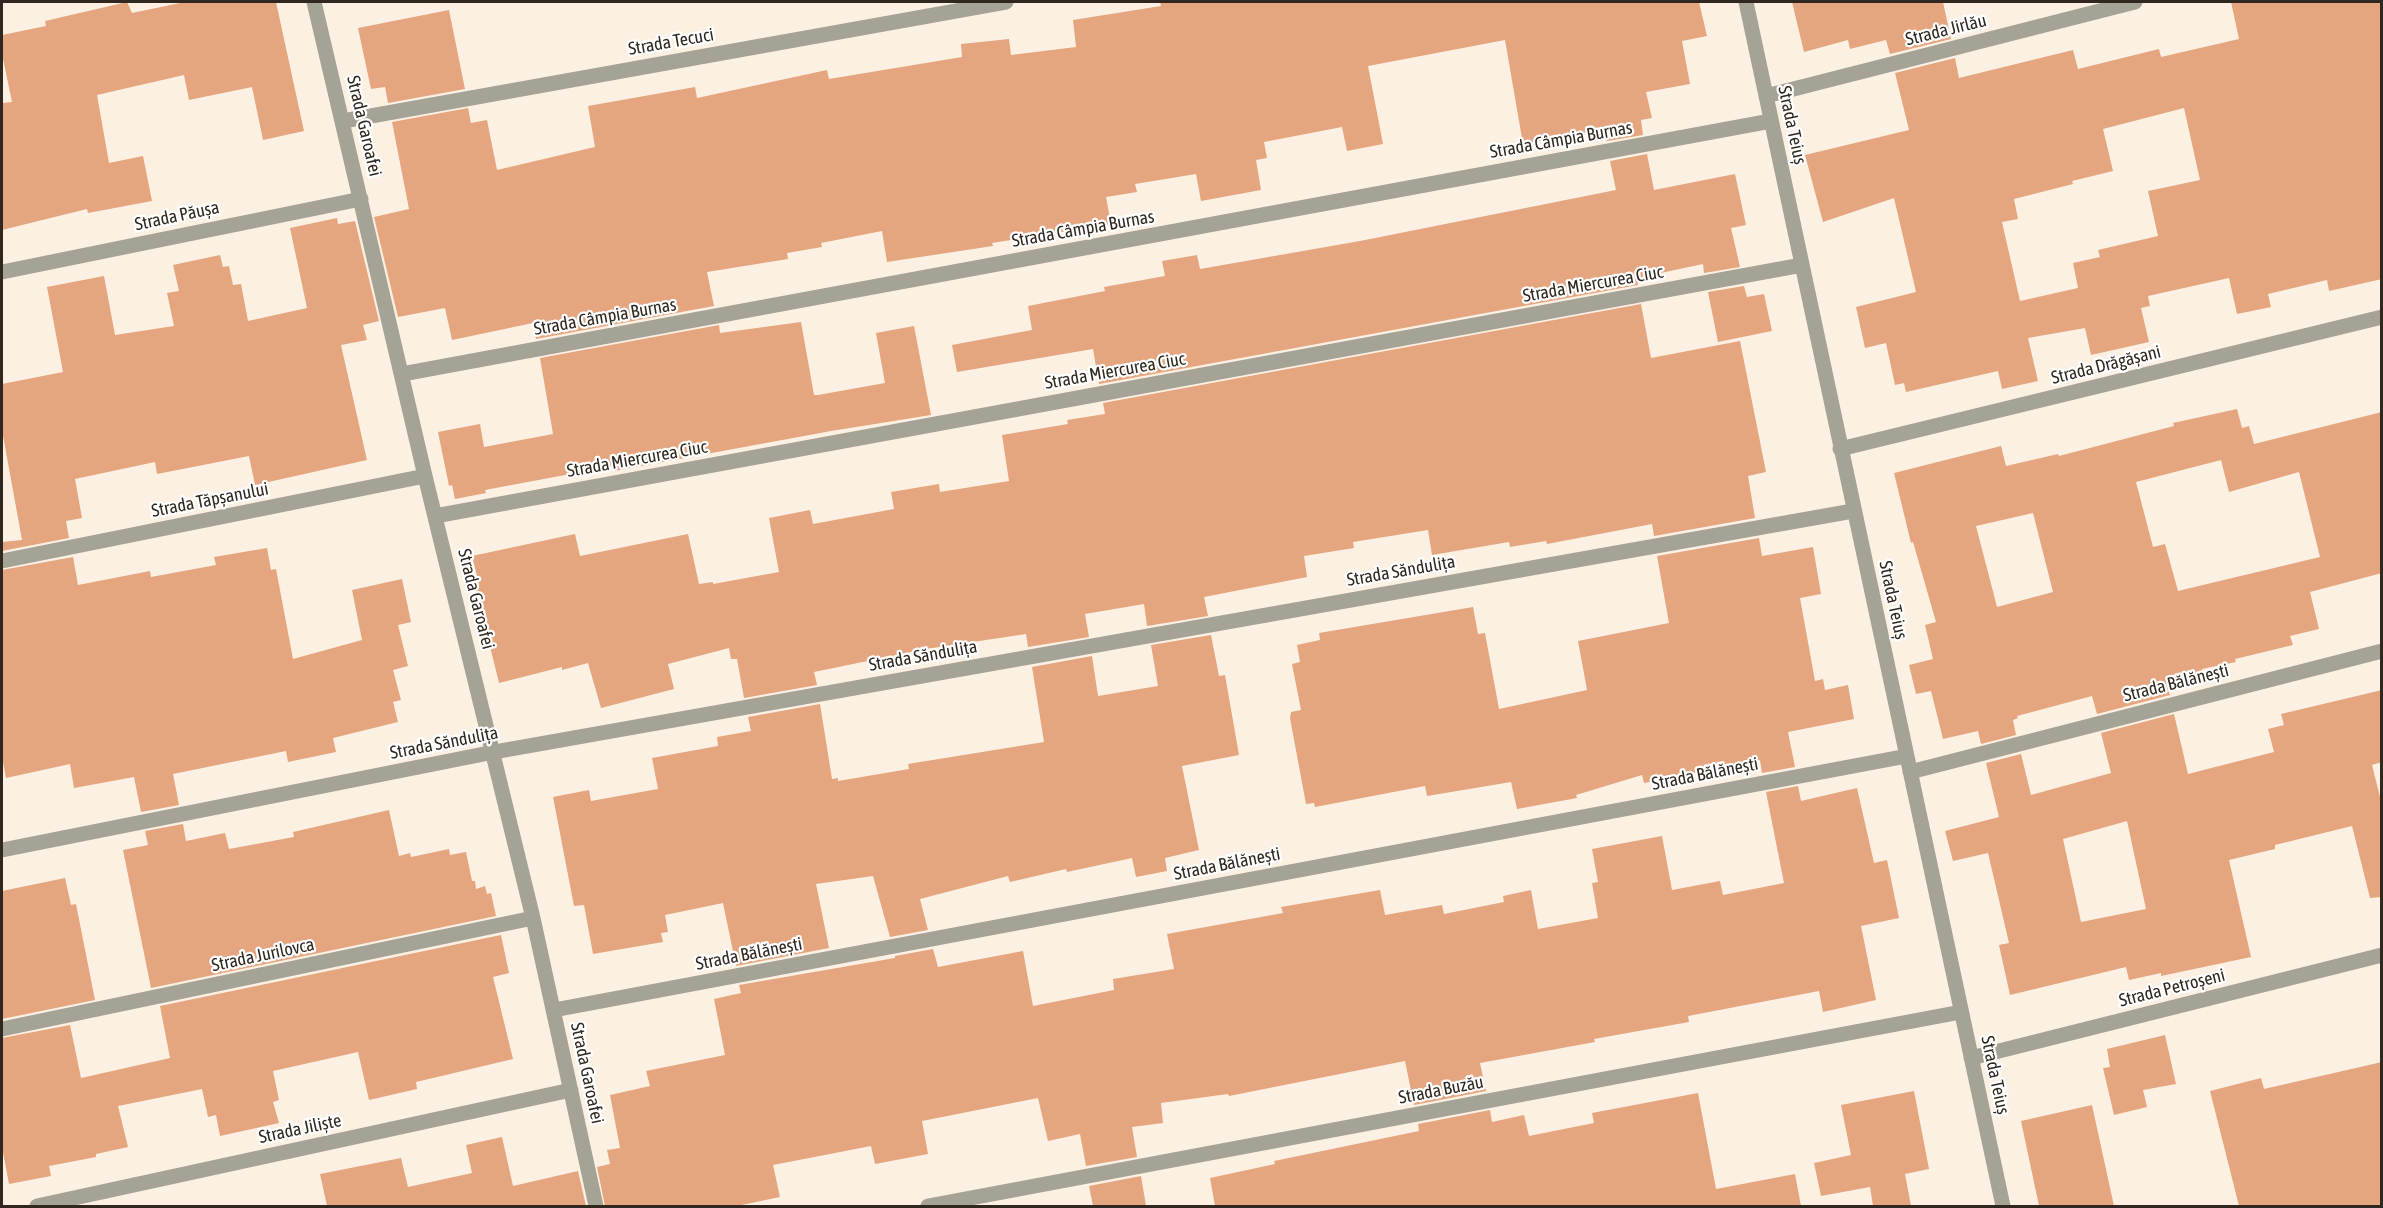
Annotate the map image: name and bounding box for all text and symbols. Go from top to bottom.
street label: Strada Jirlău [1903,10,1989,50]
street label: Strada Tecuci [627,24,715,60]
street label: Strada Garoafei [342,74,386,178]
street label: Strada Teiuș [1773,84,1811,166]
street label: Strada Câmpia Burnas [1488,117,1634,163]
street label: Strada Păușa [133,197,221,235]
street label: Strada Câmpia Burnas [1010,206,1156,252]
street label: Strada Miercurea Ciuc [1521,261,1665,307]
street label: Strada Câmpia Burnas [532,294,678,340]
street label: Strada Drăgășani [2049,341,2163,389]
street label: Strada Miercurea Ciuc [1043,348,1187,394]
street label: Strada Miercurea Ciuc [565,436,709,482]
street label: Strada Tăpșanului [150,478,270,522]
street label: Strada Garoafei [453,547,499,651]
street label: Strada Săndulița [1345,551,1457,591]
street label: Strada Teiuș [1874,559,1912,641]
street label: Strada Săndulița [867,636,979,676]
street label: Strada Bălănești [2121,659,2231,707]
street label: Strada Săndulița [388,722,500,764]
street label: Strada Bălănești [1650,753,1760,795]
street label: Strada Bălănești [1172,843,1282,885]
street label: Strada Bălănești [694,933,804,975]
street label: Strada Jurilovca [210,934,316,976]
street label: Strada Petroșeni [2117,964,2227,1012]
street label: Strada Garoafei [566,1020,608,1126]
street label: Strada Teiuș [1976,1034,2014,1116]
street label: Strada Buzău [1397,1071,1485,1109]
street label: Strada Jiliște [257,1110,343,1148]

